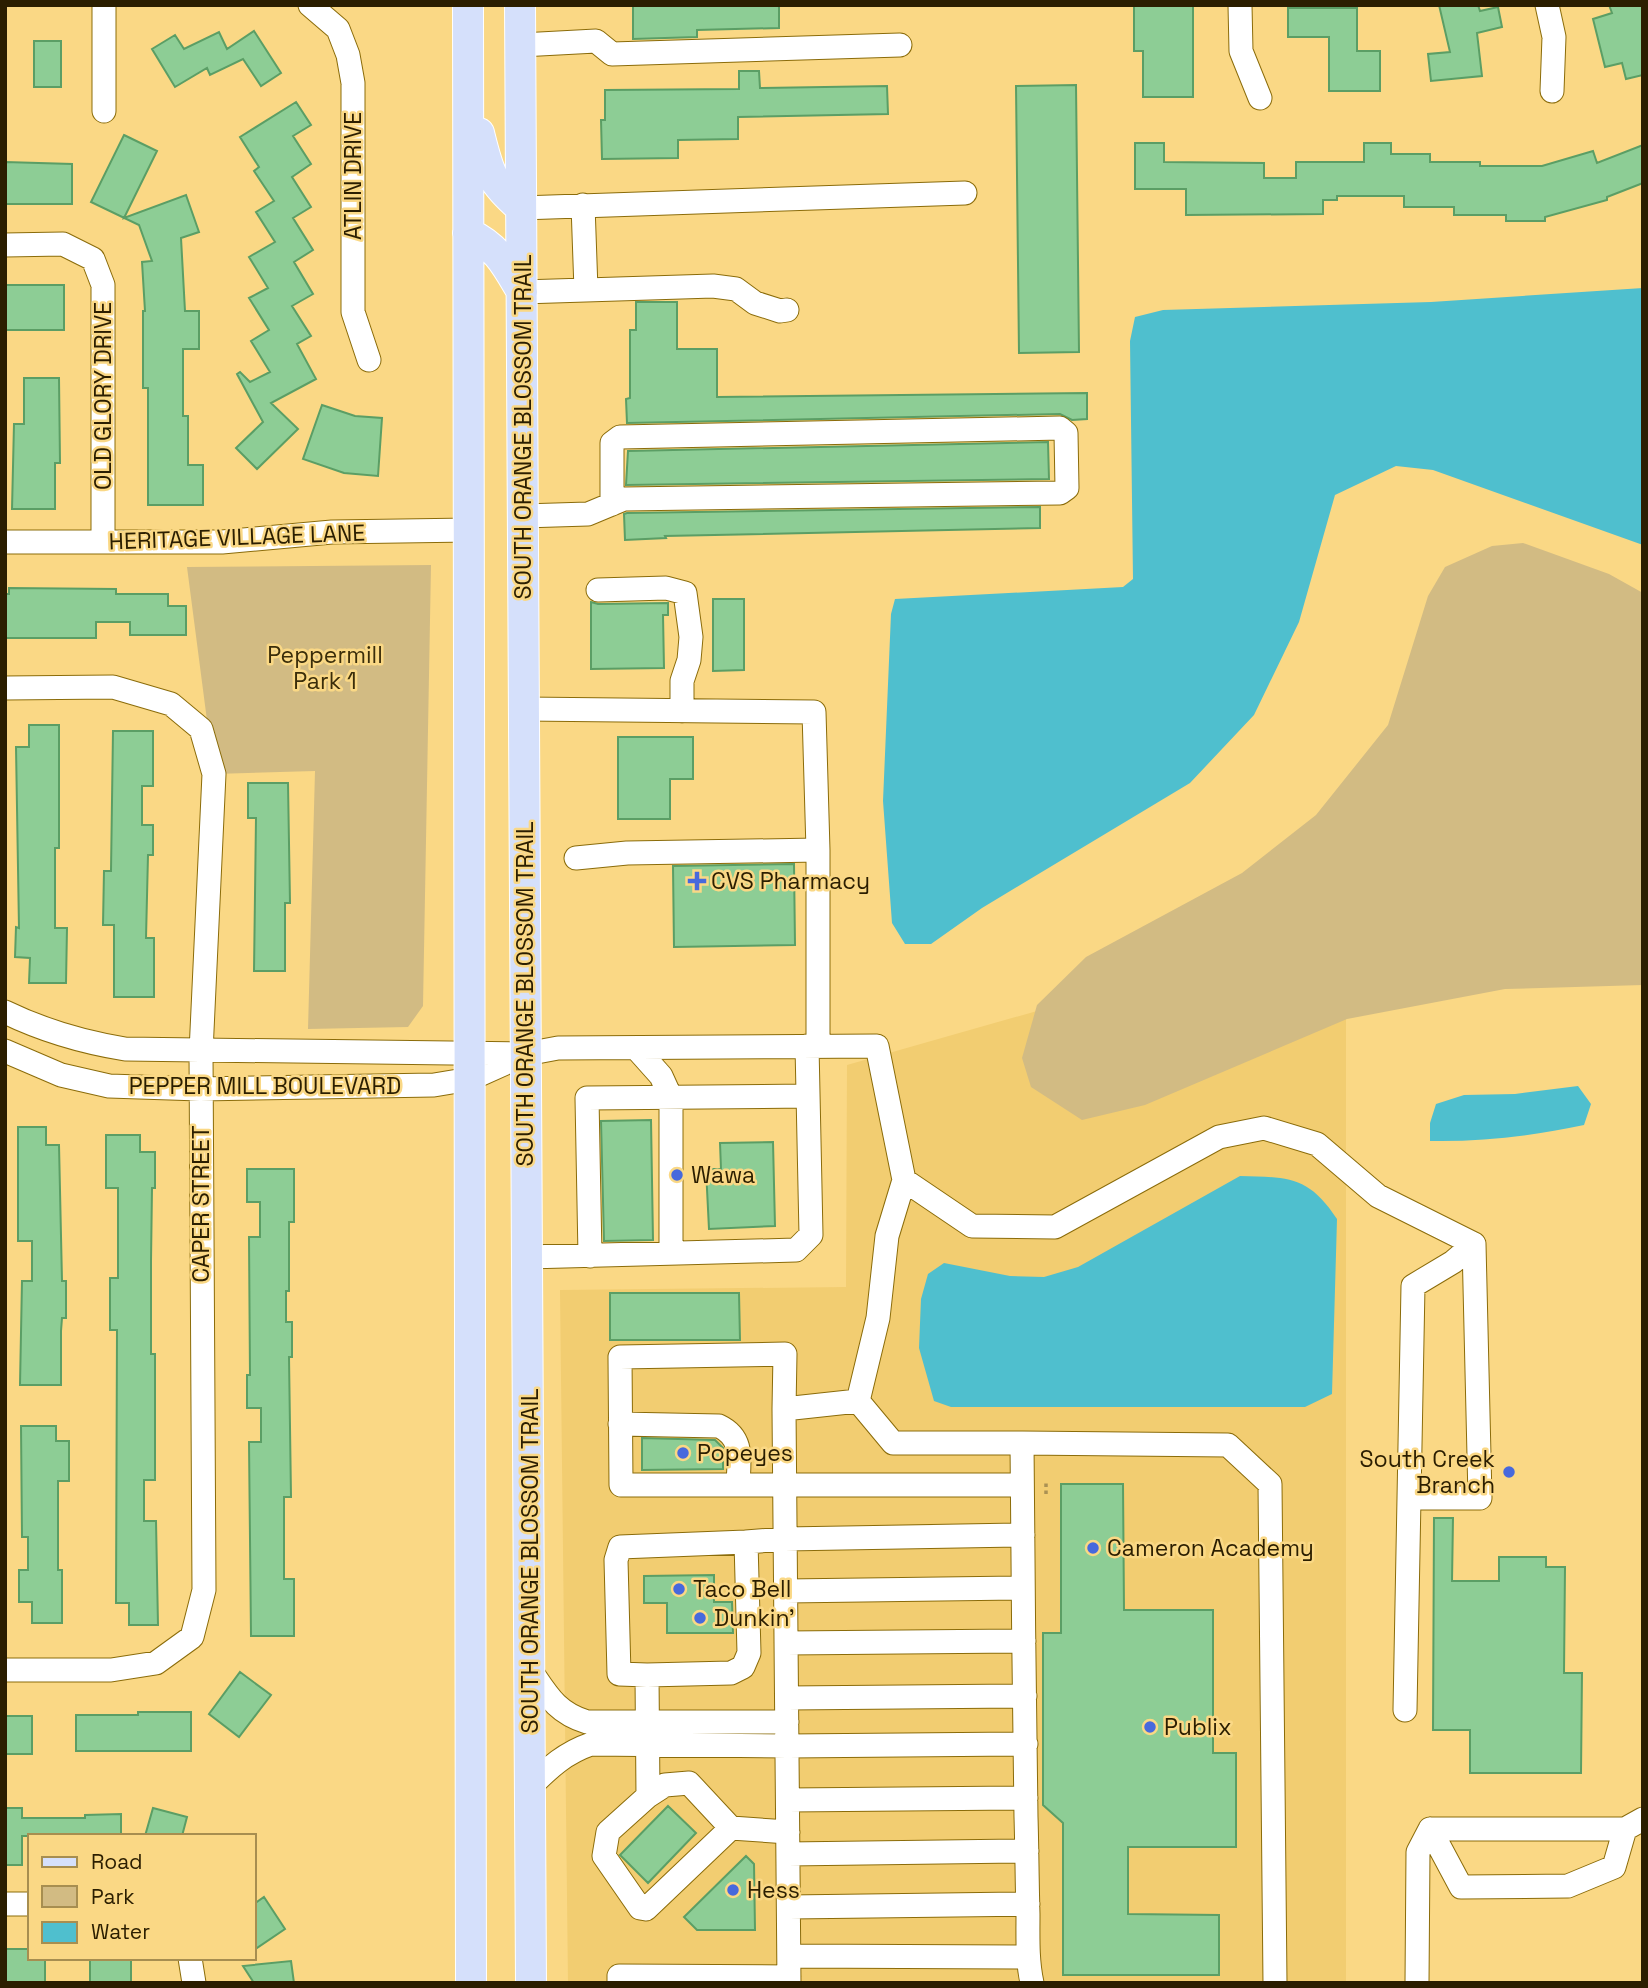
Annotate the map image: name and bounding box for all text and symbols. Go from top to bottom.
street label: ATLIN DRIVE [338,112,368,240]
street label: SOUTH ORANGE BLOSSOM TRAIL [508,254,538,600]
street label: OLD GLORY DRIVE [88,302,118,490]
street label: HERITAGE VILLAGE LANE [108,518,366,556]
park label: Peppermill Park 1 [267,640,383,696]
street label: SOUTH ORANGE BLOSSOM TRAIL [510,821,540,1167]
place label: CVS Pharmacy [711,866,870,896]
marker: CVS Pharmacy [689,873,705,889]
street label: PEPPER MILL BOULEVARD [129,1071,401,1101]
street label: CAPER STREET [186,1125,216,1283]
place label: Wawa [691,1160,755,1190]
marker: Wawa [669,1167,685,1183]
street label: SOUTH ORANGE BLOSSOM TRAIL [515,1388,545,1734]
place label: Popeyes [697,1438,793,1468]
place label: South Creek Branch [1359,1444,1495,1500]
marker: Popeyes [675,1445,691,1461]
marker: South Creek Branch [1501,1464,1517,1480]
place label: Cameron Academy [1107,1533,1314,1563]
marker: Cameron Academy [1085,1540,1101,1556]
place label: Taco Bell [693,1574,791,1604]
marker: Taco Bell [671,1581,687,1597]
place label: Dunkin' [714,1603,795,1633]
marker: Dunkin' [692,1610,708,1626]
place label: Publix [1164,1712,1232,1742]
marker: Publix [1142,1719,1158,1735]
legend [28,1834,256,1960]
text: Road [91,1848,143,1875]
place label: Hess [747,1875,800,1905]
marker: Hess [725,1882,741,1898]
text: Park [91,1883,135,1910]
text: Water [91,1918,150,1945]

